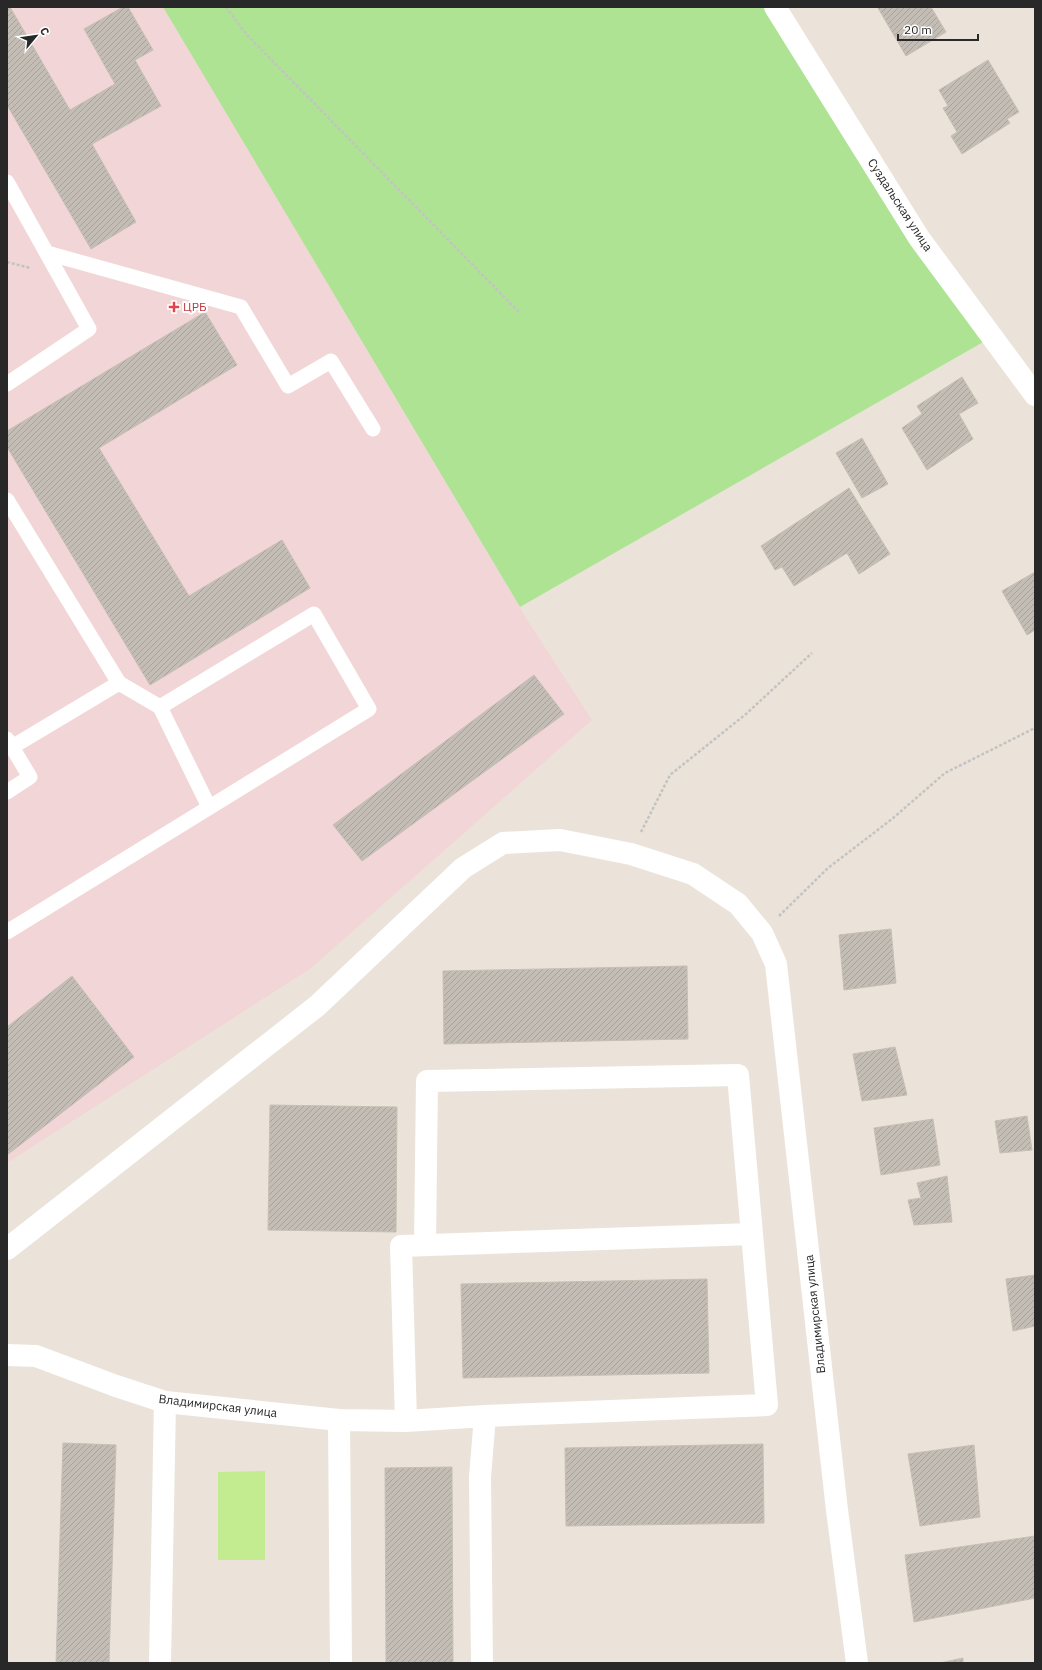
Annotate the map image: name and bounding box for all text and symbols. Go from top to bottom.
north arrow [16,16,56,56]
scale bar [898,16,978,42]
text: 20 m [904,22,932,37]
text: С [37,25,53,38]
street label: Суздальская улица [865,156,936,254]
place label: ЦРБ [183,299,207,314]
marker: ЦРБ [168,301,180,313]
street label: Владимирская улица [801,1253,828,1374]
street label: Владимирская улица [158,1391,279,1420]

